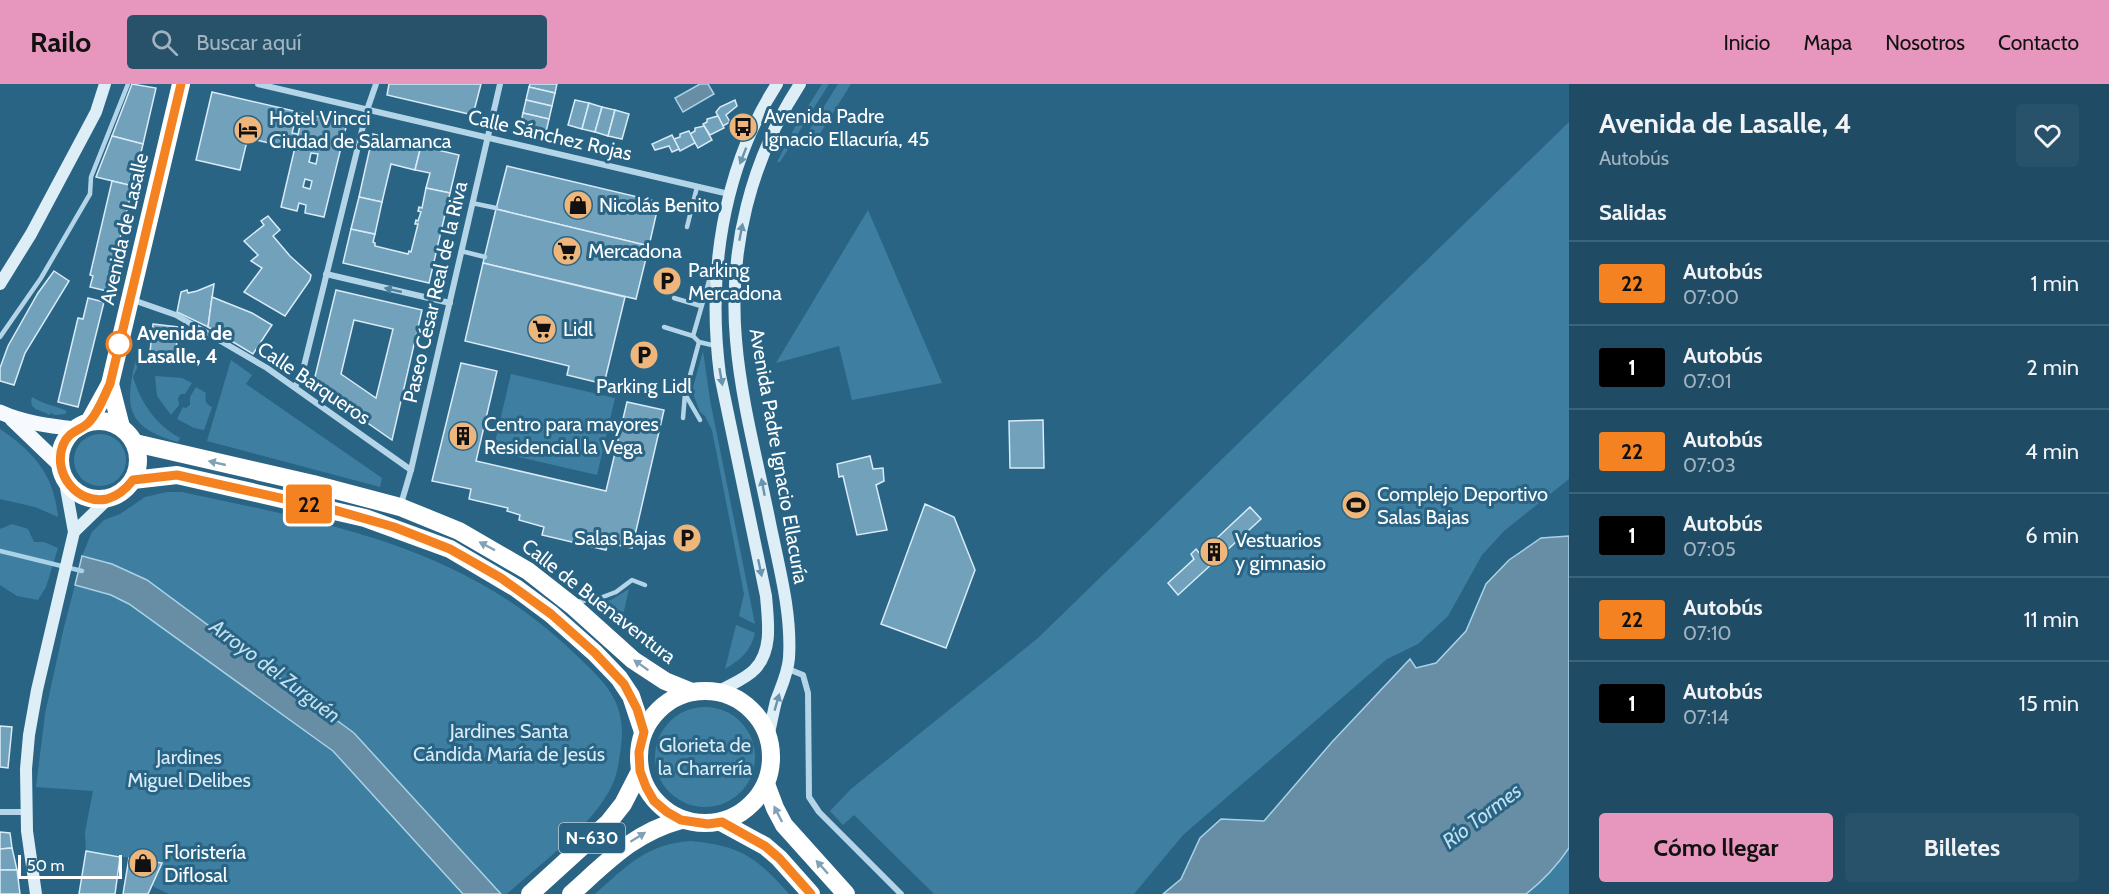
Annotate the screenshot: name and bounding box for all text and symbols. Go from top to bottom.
search box [127,15,547,69]
text: Railo [30,25,91,59]
icon: search [148,26,181,59]
text: Buscar aquí [196,29,301,56]
text: Inicio [1723,30,1770,55]
text: Mapa [1803,30,1852,55]
text: Nosotros [1885,30,1965,55]
text: Contacto [1998,30,2079,55]
street label: Calle Sánchez Rojas [466,104,634,166]
place label: Avenida Padre Ignacio Ellacuría, 45 [764,104,929,151]
button: heart [2016,104,2079,167]
place label: Hotel Vincci Ciudad de Salamanca [269,106,452,153]
text: Avenida de Lasalle, 4 [1599,106,1852,140]
bus stop icon: Avenida Padre Ignacio Ellacuría, 45 [727,111,759,143]
hotel icon: Hotel Vincci Ciudad de Salamanca [232,114,264,146]
text: Autobús [1599,146,1669,170]
one-way arrow [737,147,747,165]
street label: Avenida de Lasalle [95,151,153,307]
street label: Paseo César Real de la Riva [398,178,472,405]
shop icon: Nicolás Benito [562,189,594,221]
place label: Nicolás Benito [599,193,719,217]
text: Salidas [1599,199,1667,226]
one-way arrow [737,222,746,241]
supermarket icon: Mercadona [551,235,583,267]
place label: Mercadona [588,239,682,263]
place label: Parking Mercadona [688,258,782,305]
text: Autobús [1683,258,1763,285]
parking icon: Parking Mercadona [651,265,683,297]
text: 1 min [2031,270,2079,297]
text: 22 [1621,271,1643,296]
one-way arrow [383,284,402,294]
text: 07:00 [1683,285,1739,309]
supermarket icon: Lidl [526,313,558,345]
place label: Lidl [563,317,593,341]
place label: Avenida de Lasalle, 4 [137,321,232,368]
street label: Avenida Padre Ignacio Ellacuría [745,326,813,586]
marker: Avenida de Lasalle, 4 [106,331,132,357]
street label: Calle Barqueros [253,336,375,430]
parking icon: Parking Lidl [628,339,660,371]
text: Autobús [1683,342,1763,369]
text: 2 min [2026,354,2079,381]
text: 1 [1628,355,1636,380]
one-way arrow [717,368,726,387]
text: 07:01 [1683,369,1731,393]
place label: Parking Lidl [596,374,692,398]
place label: Centro para mayores Residencial la Vega [484,412,659,459]
building icon: Centro para mayores Residencial la Vega [447,420,479,452]
text: Autobús [1683,426,1763,453]
text: 4 min [2025,438,2079,465]
text: 22 [1621,439,1643,464]
text: 07:03 [1683,453,1736,477]
one-way arrow [208,457,226,467]
one-way arrow [758,477,767,496]
place label: Complejo Deportivo Salas Bajas [1377,482,1548,529]
line badge: 22 [282,484,336,524]
sports icon: Complejo Deportivo Salas Bajas [1340,489,1372,521]
text: 22 [298,492,320,517]
text: Autobús [1683,510,1763,537]
parking icon: Salas Bajas [671,522,703,554]
text: 6 min [2025,522,2079,549]
text: 1 [1628,523,1636,548]
place label: Salas Bajas [574,526,666,550]
place label: Vestuarios y gimnasio [1235,528,1326,575]
street label: Calle de Buenaventura [517,533,681,669]
building icon: Vestuarios y gimnasio [1198,536,1230,568]
text: 07:05 [1683,537,1736,561]
one-way arrow [478,541,495,551]
one-way arrow [756,559,765,578]
text: Autobús [1683,594,1763,621]
text: 11 min [2023,606,2079,633]
text: 22 [1621,607,1643,632]
water label: Arroyo del Zurguén [204,613,345,728]
text: 07:10 [1683,621,1731,645]
one-way arrow [633,659,649,671]
text: Autobús [1683,678,1763,705]
text: 15 min [2019,690,2079,717]
text: 1 [1628,691,1636,716]
one-way arrow [772,693,782,711]
text: 07:14 [1683,705,1729,729]
park label: Jardines Santa Cándida María de Jesús [413,719,605,766]
park label: Glorieta de la Charrería [658,733,753,780]
park label: Jardines Miguel Delibes [127,745,251,792]
water label: Río Tormes [1437,778,1526,853]
one-way arrow [774,806,783,823]
button: Cómo llegar [1599,813,1833,882]
button: Billetes [1845,813,2079,882]
road number: N-630 [559,823,625,853]
one-way arrow [630,832,646,843]
place label: Floristería Diflosal [164,840,246,887]
shop icon: Floristería Diflosal [127,847,159,879]
scale bar [18,852,122,880]
text: 50 m [27,856,64,875]
one-way arrow [816,860,829,875]

